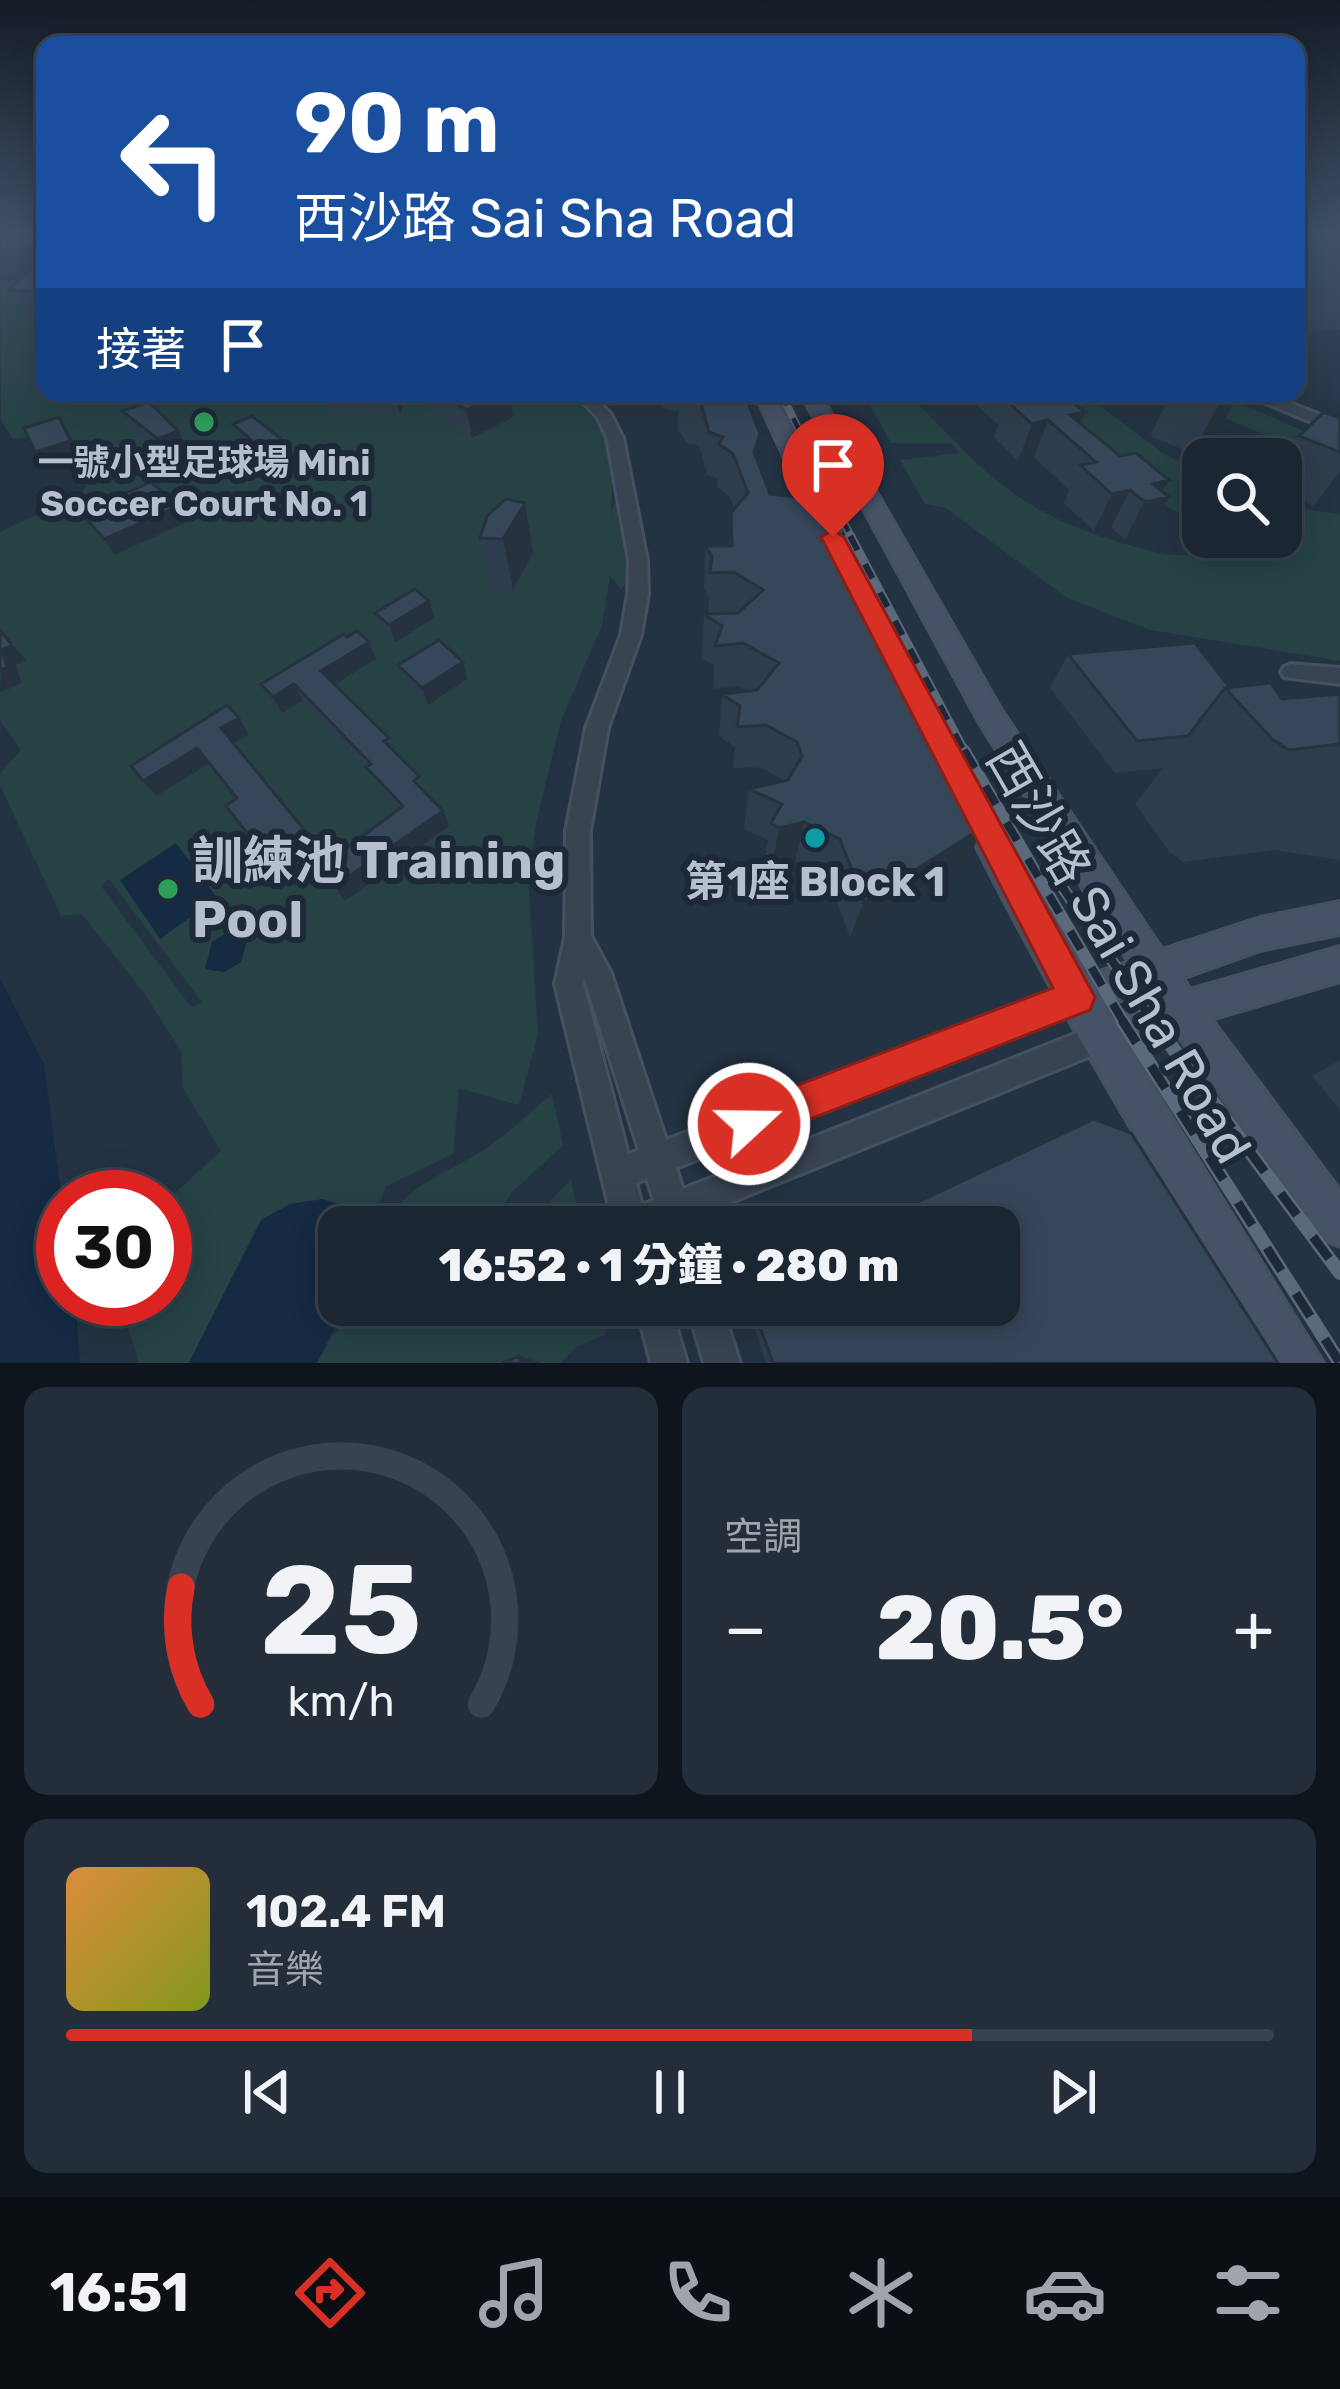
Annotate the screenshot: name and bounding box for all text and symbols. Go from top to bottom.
text: 90 m [294,73,500,173]
icon: left [96,84,252,240]
text: 西沙路 Sai Sha Road [294,187,796,251]
icon: arrive [210,312,276,378]
text: 接著 [96,323,186,376]
marker: 一號小型足球場 Mini Soccer Court No. 1 [191,409,217,435]
pin [782,414,884,537]
icon: arrive [800,432,866,498]
map controls [1182,438,1302,558]
button: search [1182,438,1302,558]
place label: 一號小型足球場 Mini Soccer Court No. 1 [37,441,371,525]
street label: 西沙路 Sai Sha Road [974,732,1264,1174]
marker: 第1座 Block 1 [802,825,828,851]
place label: 訓練池 Training Pool [192,830,565,950]
place label: 第1座 Block 1 [685,857,945,907]
marker: 訓練池 Training Pool [155,876,181,902]
position arrow [686,1061,812,1187]
speed limit sign: 30 [36,1170,192,1326]
text: 16:52 · 1 分鐘 · 280 m [439,1239,899,1292]
text: 空調 [724,1514,802,1560]
text: 25 [260,1536,422,1684]
text: 20.5° [876,1575,1124,1682]
text: − [724,1589,767,1668]
text: + [1233,1589,1274,1668]
text: km/h [287,1676,395,1727]
text: 102.4 FM [246,1885,446,1938]
text: 音樂 [246,1947,324,1993]
icon: previous [234,2059,300,2125]
icon: pause [637,2059,703,2125]
icon: next [1040,2059,1106,2125]
icon: directions [288,2251,372,2335]
icon: music [472,2251,556,2335]
icon: phone [656,2251,740,2335]
icon: climate [839,2251,923,2335]
icon: car [1023,2251,1107,2335]
icon: filters [1206,2251,1290,2335]
text: 16:51 [50,2261,189,2325]

